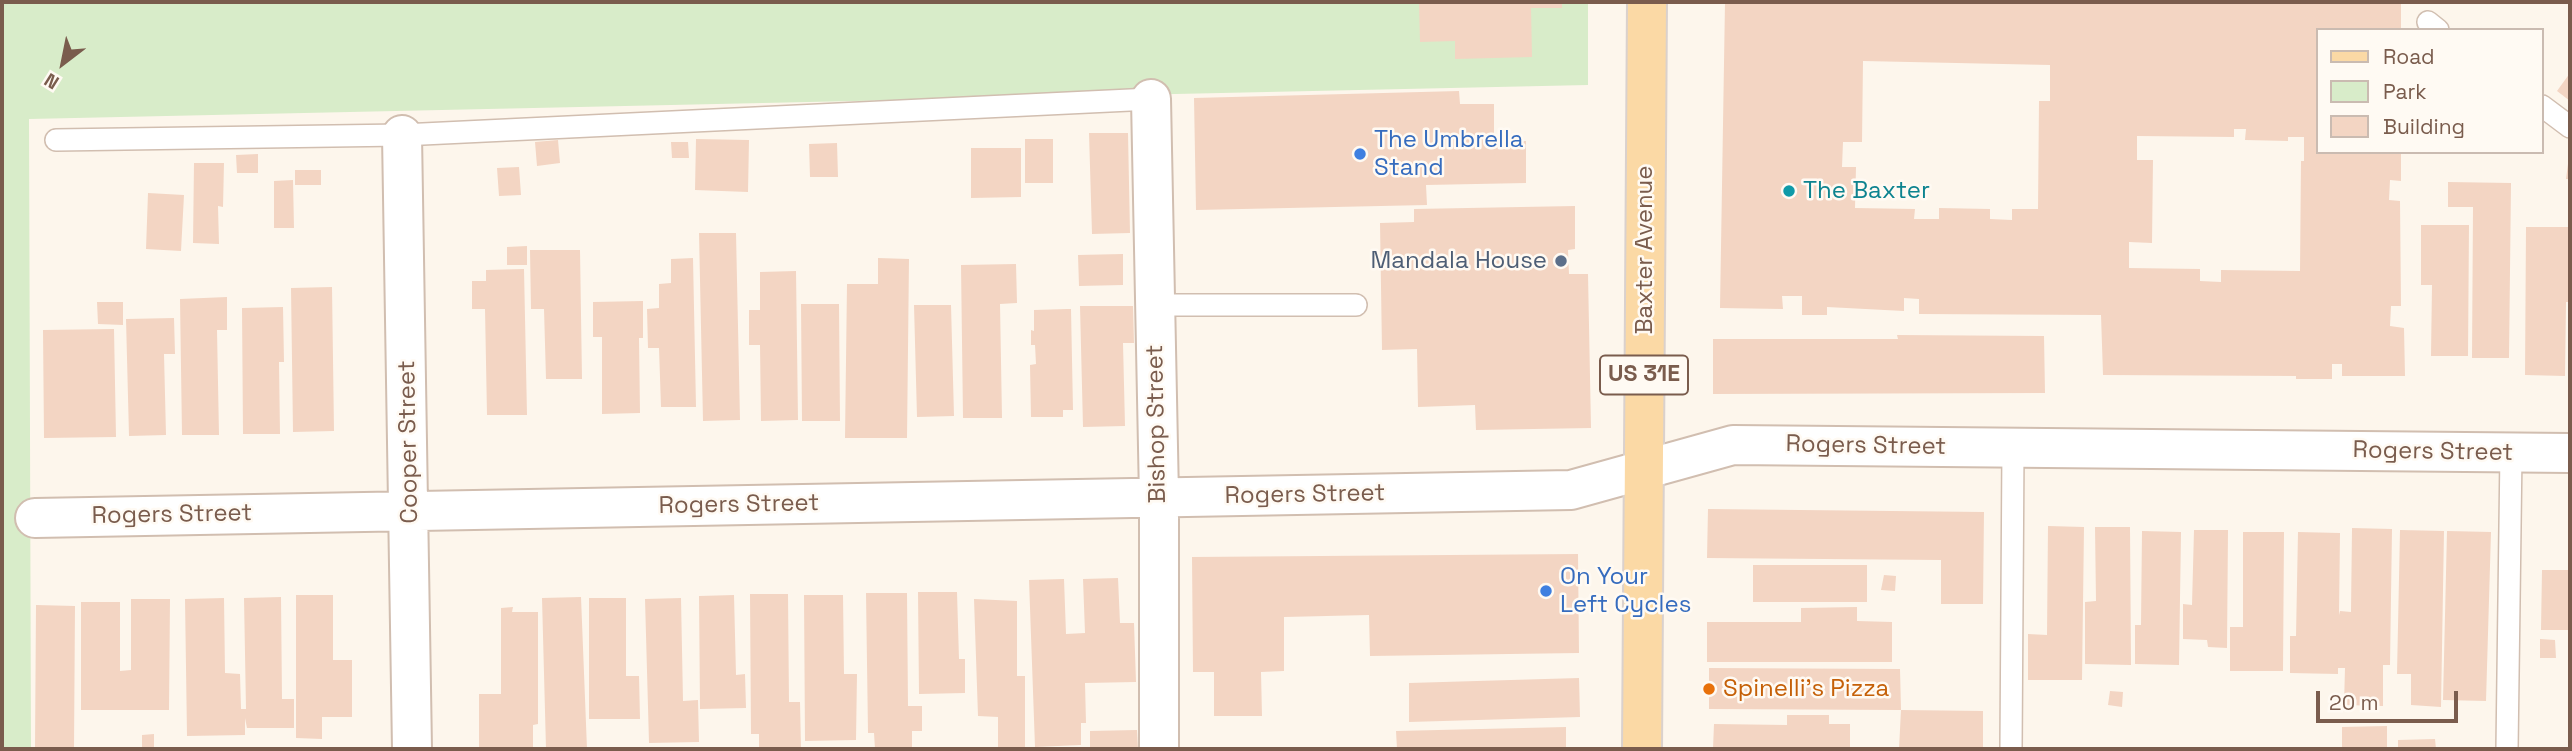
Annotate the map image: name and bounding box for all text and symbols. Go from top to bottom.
north arrow [28,28,98,98]
legend [2316,28,2544,154]
text: Road [2383,43,2435,70]
text: N [40,67,64,95]
text: Park [2383,78,2427,105]
text: Building [2383,113,2465,140]
place label: The Umbrella Stand [1374,126,1524,182]
marker: The Umbrella Stand [1352,146,1368,162]
street label: Baxter Avenue [1631,166,1659,334]
place label: The Baxter [1803,177,1930,205]
marker: The Baxter [1781,183,1797,199]
place label: Mandala House [1371,247,1547,275]
marker: Mandala House [1553,253,1569,269]
street label: Bishop Street [1141,344,1173,504]
road number: US 31E [1600,356,1688,394]
street label: Cooper Street [393,360,425,524]
street label: Rogers Street [1785,430,1947,462]
street label: Rogers Street [2352,436,2514,468]
street label: Rogers Street [1224,479,1386,511]
street label: Rogers Street [658,489,820,521]
street label: Rogers Street [91,499,253,531]
place label: On Your Left Cycles [1560,563,1691,619]
marker: On Your Left Cycles [1538,583,1554,599]
place label: Spinelli's Pizza [1723,675,1889,703]
scale bar [2320,678,2462,722]
marker: Spinelli's Pizza [1701,681,1717,697]
text: 20 m [2329,689,2379,716]

